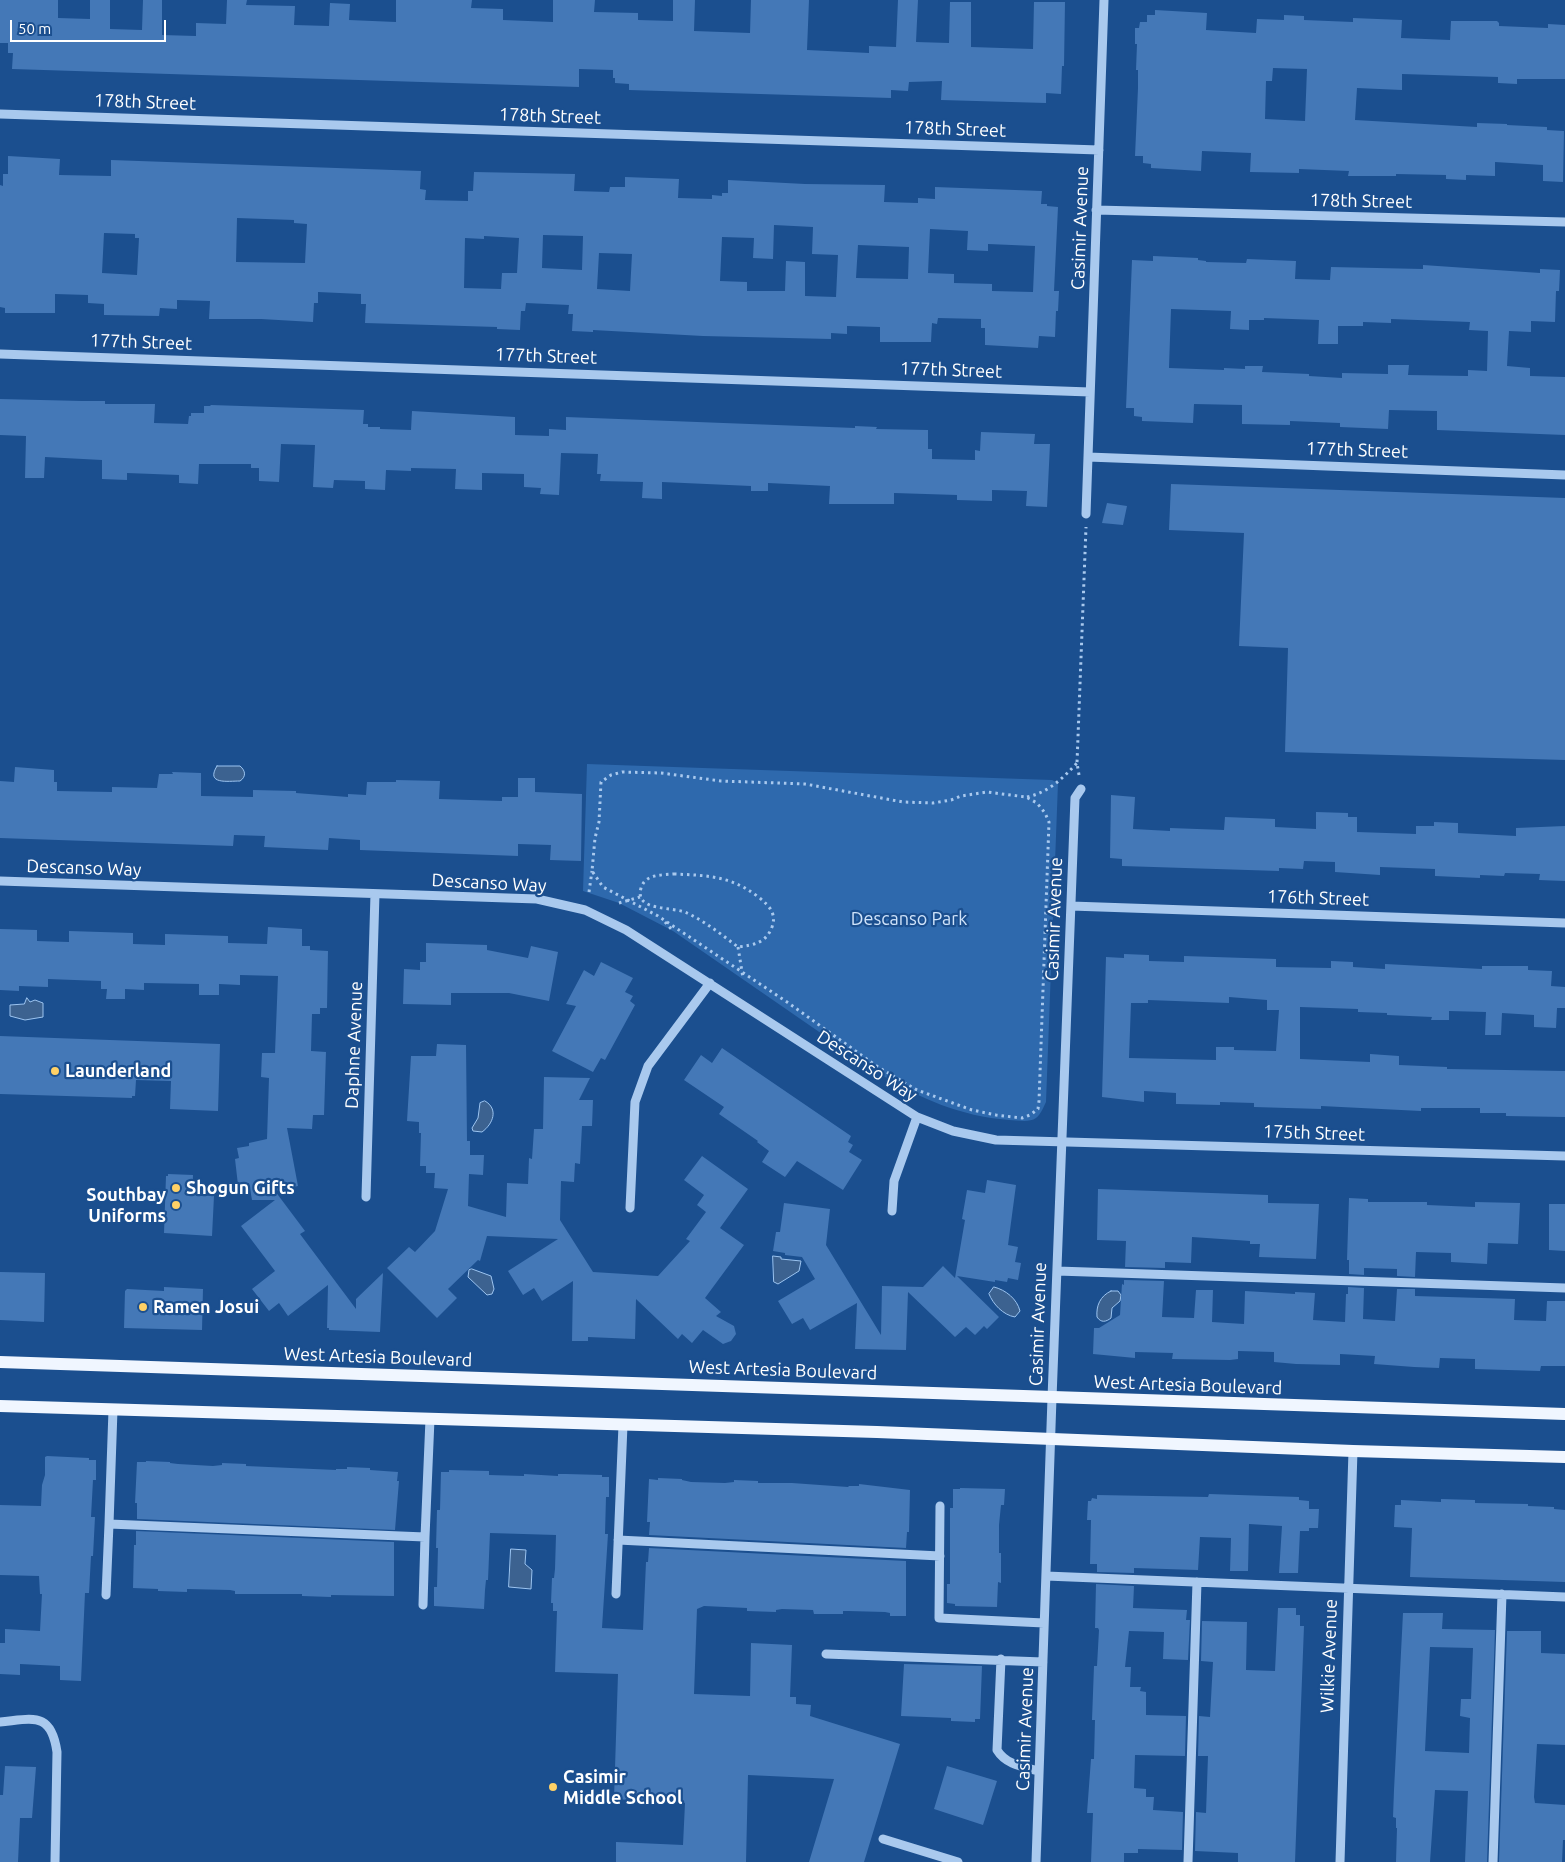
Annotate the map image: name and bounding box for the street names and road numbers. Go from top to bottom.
street label: 178th Street [94,89,196,115]
street label: 178th Street [499,103,601,129]
street label: 178th Street [904,116,1006,142]
street label: Casimir Avenue [1067,166,1093,290]
street label: 178th Street [1310,189,1412,213]
street label: 177th Street [90,329,192,355]
street label: 177th Street [495,343,597,369]
street label: 177th Street [900,357,1002,383]
street label: 177th Street [1306,437,1408,463]
street label: Descanso Way [26,855,142,881]
street label: Casimir Avenue [1041,857,1067,981]
street label: Descanso Way [431,869,547,897]
street label: 176th Street [1267,885,1369,911]
street label: Daphne Avenue [341,981,367,1109]
street label: Descanso Way [813,1026,921,1106]
street label: 175th Street [1263,1120,1365,1146]
street label: Casimir Avenue [1025,1262,1051,1386]
street label: West Artesia Boulevard [283,1343,473,1371]
street label: West Artesia Boulevard [688,1356,878,1384]
street label: West Artesia Boulevard [1093,1371,1283,1399]
street label: Wilkie Avenue [1316,1599,1342,1713]
street label: Casimir Avenue [1012,1667,1038,1791]

